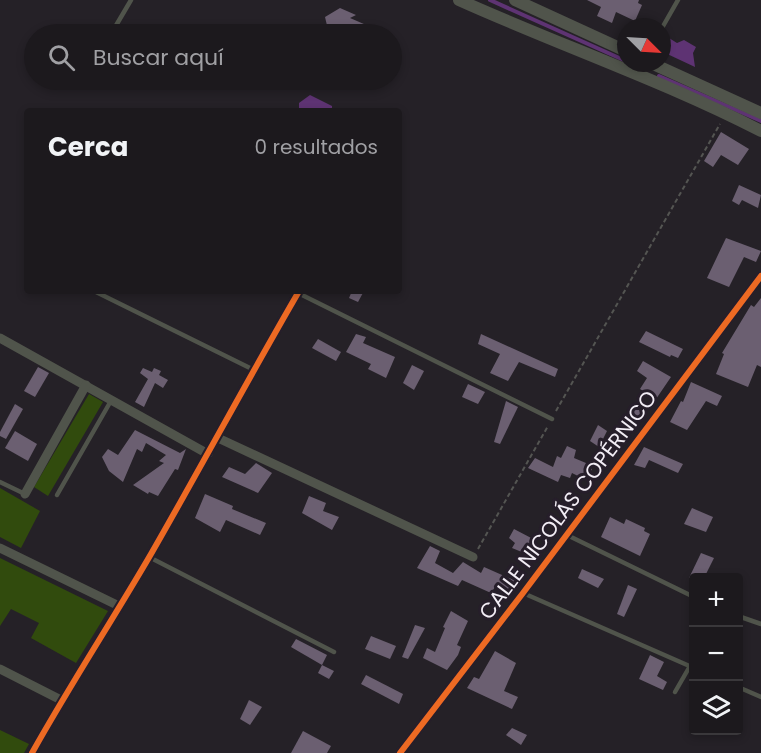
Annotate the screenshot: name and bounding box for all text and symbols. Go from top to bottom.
north arrow [617,18,671,72]
search box [24,24,402,90]
icon: search [45,41,78,74]
text: Buscar aquí [93,42,224,73]
text: Cerca [48,129,128,165]
text: 0 resultados [255,133,378,161]
street label: CALLE NICOLÁS COPÉRNICO [472,384,663,625]
map controls [689,573,743,735]
button: + [689,573,743,627]
button: − [689,627,743,681]
button: layers [689,681,743,735]

